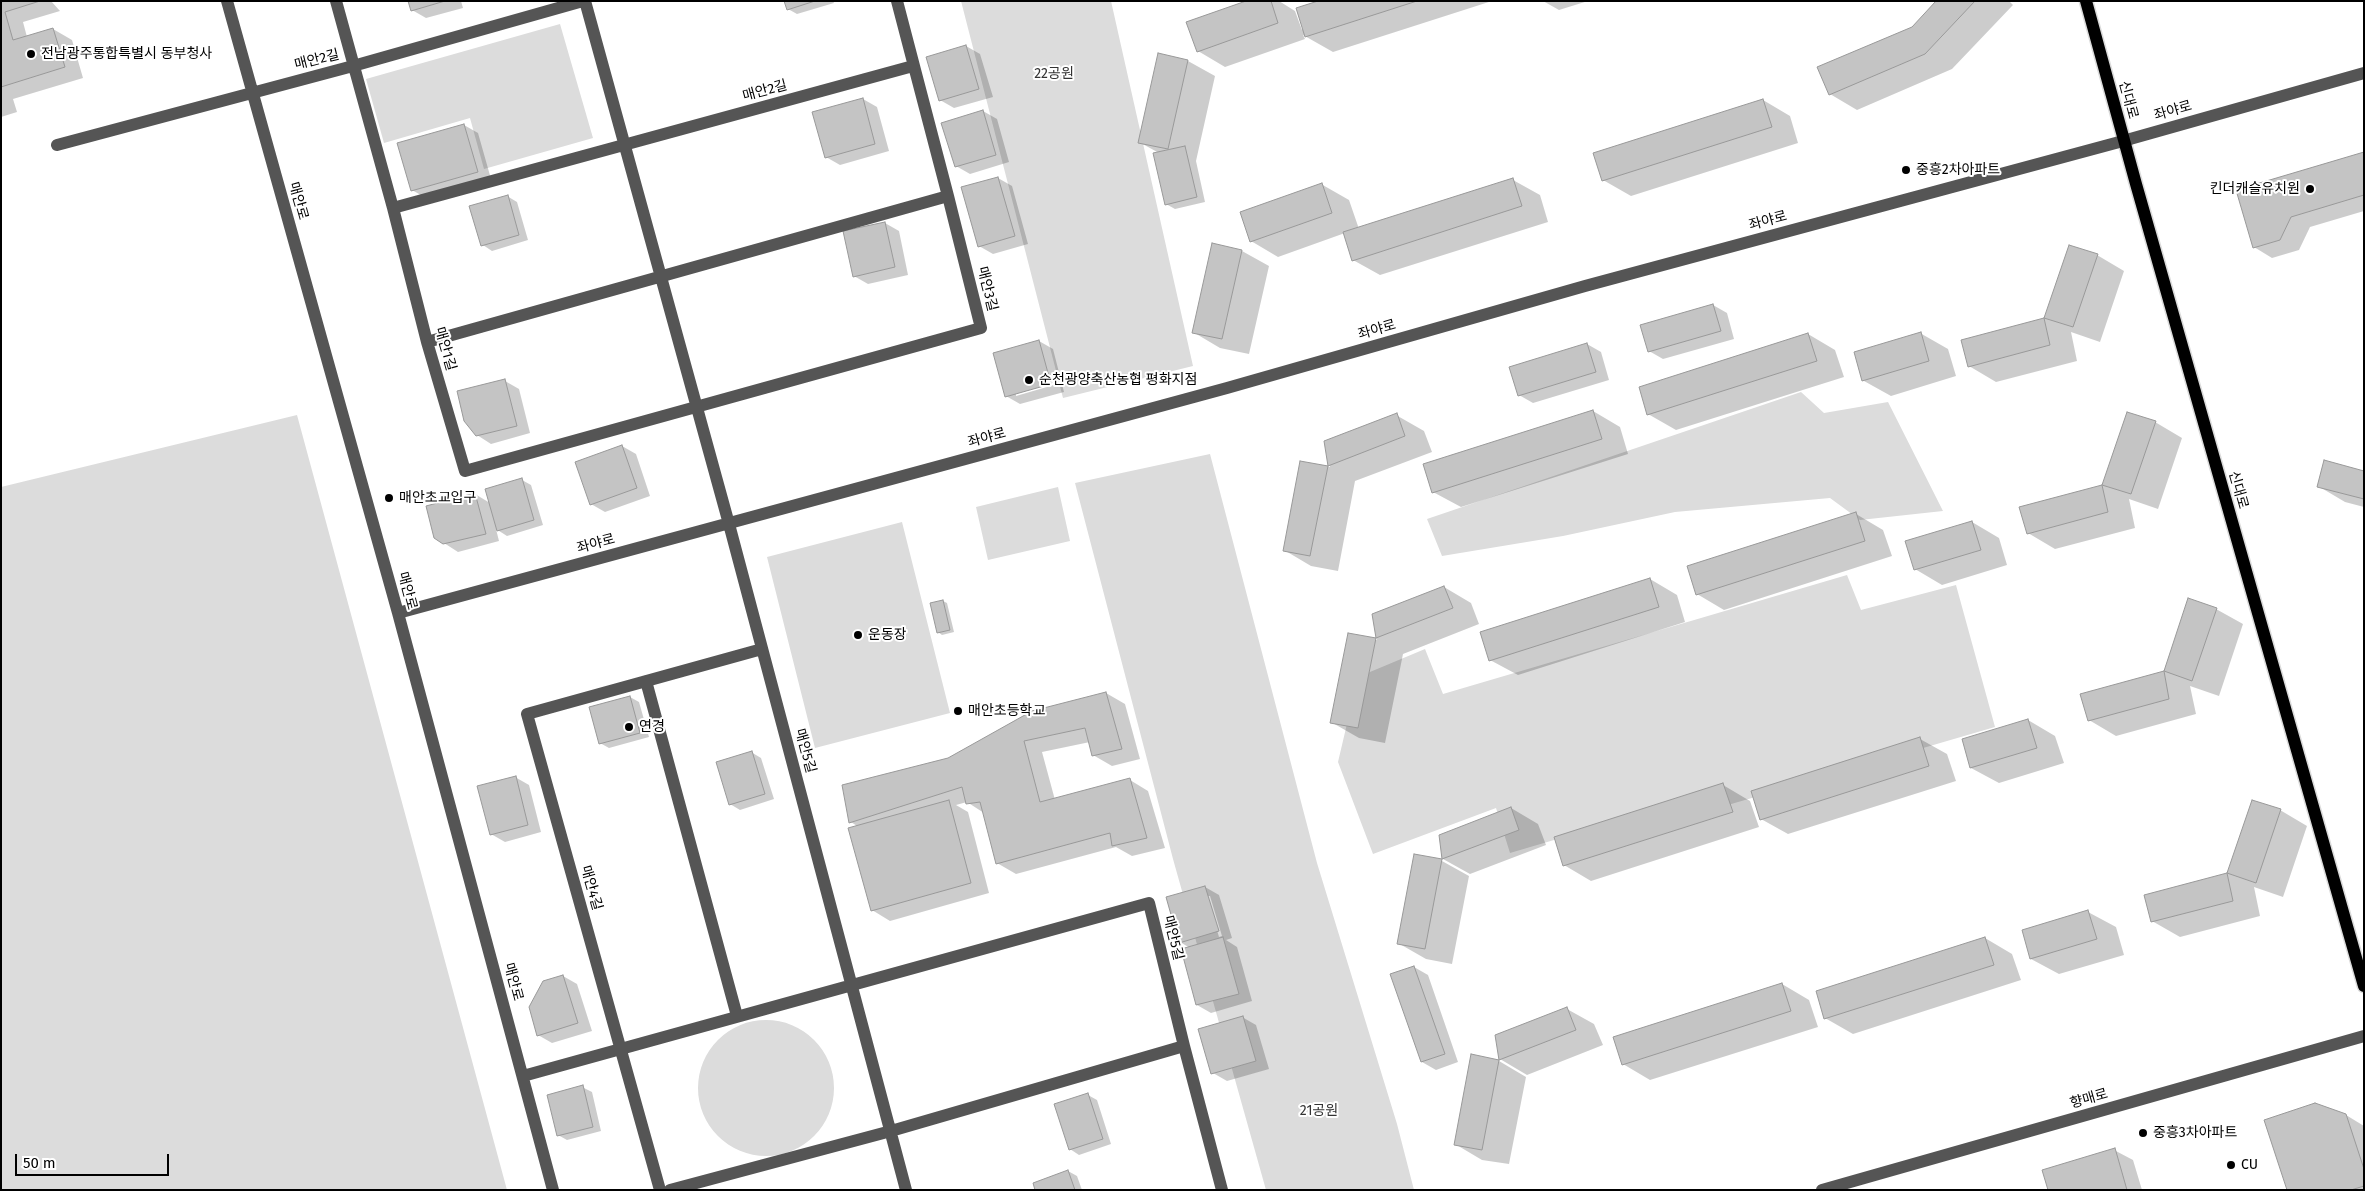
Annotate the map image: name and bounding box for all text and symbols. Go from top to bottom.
place label: 전남광주통합특별시 동부청사 [41,46,212,62]
street label: 매안2길 [293,46,341,74]
marker: 전남광주통합특별시 동부청사 [25,48,37,60]
park label: 22공원 [1034,66,1074,82]
street label: 매안2길 [741,77,789,105]
street label: 신대로 [2115,79,2141,121]
street label: 좌야로 [2152,98,2194,124]
place label: 중흥2차아파트 [1916,162,2000,178]
marker: 중흥2차아파트 [1900,164,1912,176]
street label: 매안로 [285,180,311,222]
place label: 킨더캐슬유치원 [2210,181,2300,197]
marker: 킨더캐슬유치원 [2304,183,2316,195]
street label: 좌야로 [1747,208,1789,234]
street label: 매안3길 [973,265,1001,313]
street label: 좌야로 [1356,317,1398,343]
street label: 매안1길 [431,325,459,373]
place label: 순천광양축산농협 평화지점 [1039,372,1197,388]
marker: 순천광양축산농협 평화지점 [1023,374,1035,386]
street label: 좌야로 [966,425,1008,451]
street label: 신대로 [2225,469,2251,511]
place label: 매안초교입구 [399,490,476,506]
marker: 매안초교입구 [383,492,395,504]
street label: 좌야로 [575,531,617,557]
street label: 매안로 [394,570,420,612]
place label: 운동장 [868,627,907,643]
marker: 운동장 [852,629,864,641]
place label: 매안초등학교 [968,703,1045,719]
marker: 매안초등학교 [952,705,964,717]
place label: 연경 [639,719,665,735]
marker: 연경 [623,721,635,733]
street label: 매안5길 [791,727,819,775]
street label: 매안4길 [577,864,605,912]
street label: 매안5길 [1159,914,1187,962]
street label: 매안로 [500,961,526,1003]
street label: 향매로 [2068,1086,2110,1112]
park label: 21공원 [1300,1103,1338,1119]
place label: 중흥3차아파트 [2153,1125,2237,1141]
marker: 중흥3차아파트 [2137,1127,2149,1139]
scale bar [18,1144,171,1176]
text: 50 m [23,1154,56,1172]
place label: CU [2241,1157,2258,1173]
marker: CU [2225,1159,2237,1171]

